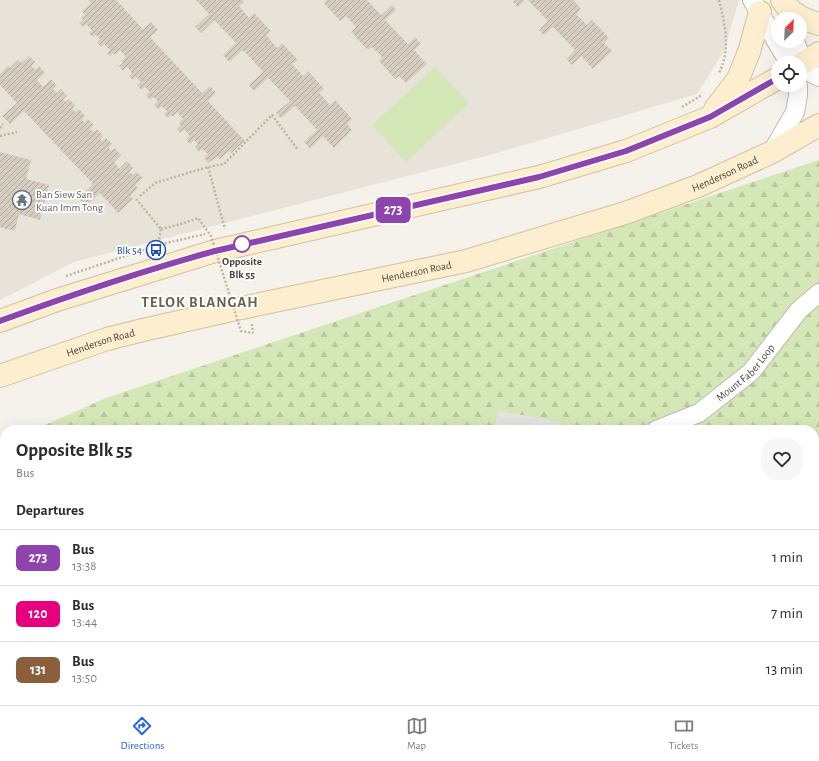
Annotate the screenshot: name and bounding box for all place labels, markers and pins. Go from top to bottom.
temple icon: Ban Siew San Kuan Imm Tong [11,189,33,211]
place label: Ban Siew San Kuan Imm Tong [36,189,104,213]
marker: Opposite Blk 55 [233,235,251,253]
bus stop icon: Blk 54 [145,239,167,261]
place label: Blk 54 [117,245,142,256]
place label: Opposite Blk 55 [222,256,262,280]

